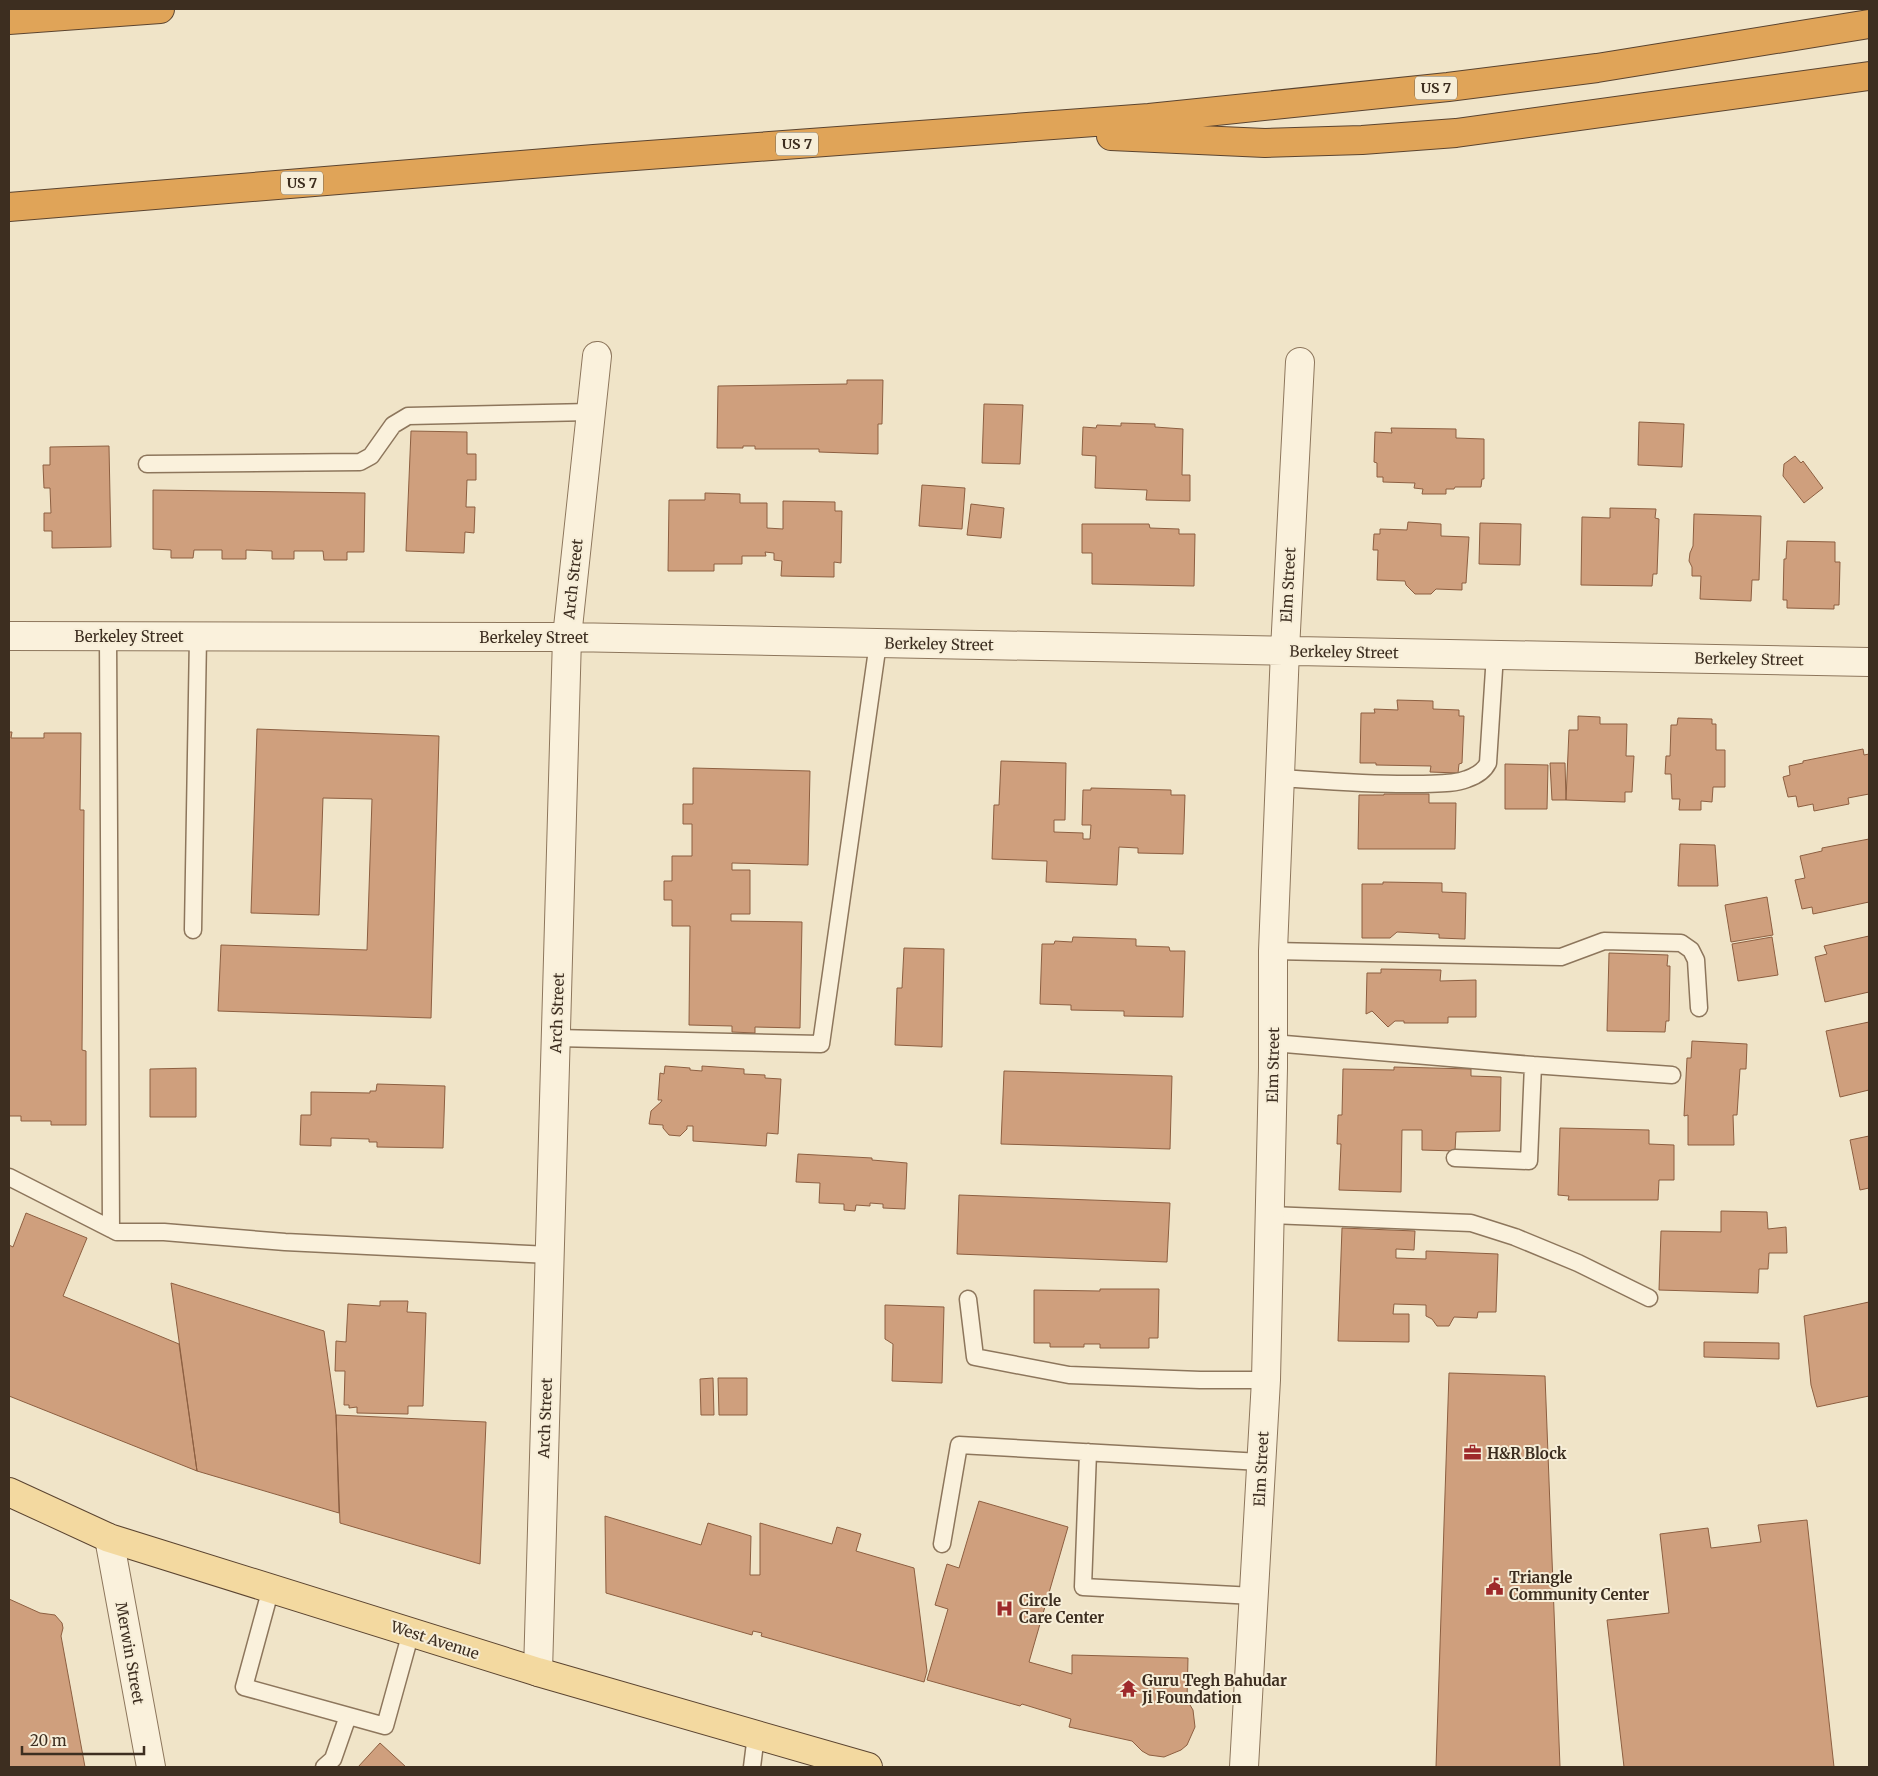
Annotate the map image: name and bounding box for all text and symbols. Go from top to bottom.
road number: US 7 [1415,76,1457,100]
road number: US 7 [776,132,818,156]
road number: US 7 [281,172,323,194]
street label: Arch Street [559,538,587,621]
street label: Elm Street [1277,547,1299,623]
street label: Berkeley Street [74,627,184,646]
street label: Berkeley Street [479,628,589,647]
street label: Berkeley Street [884,634,994,654]
street label: Berkeley Street [1289,642,1399,662]
street label: Berkeley Street [1694,649,1804,669]
street label: Arch Street [546,972,568,1055]
street label: Elm Street [1263,1027,1283,1103]
street label: Arch Street [534,1377,556,1460]
street label: Elm Street [1250,1431,1272,1507]
office icon: H&R Block [1463,1443,1483,1463]
place label: H&R Block [1487,1444,1567,1463]
place label: Triangle Community Center [1509,1568,1649,1604]
public building icon: Triangle Community Center [1485,1576,1505,1596]
place label: Circle Care Center [1019,1591,1104,1627]
hospital icon: Circle Care Center [995,1599,1015,1619]
street label: Merwin Street [112,1600,148,1706]
street label: West Avenue [388,1616,482,1663]
place label: Guru Tegh Bahudar Ji Foundation [1141,1671,1287,1707]
temple icon: Guru Tegh Bahudar Ji Foundation [1118,1679,1138,1699]
scale bar [22,1724,145,1756]
text: 20 m [30,1731,67,1750]

